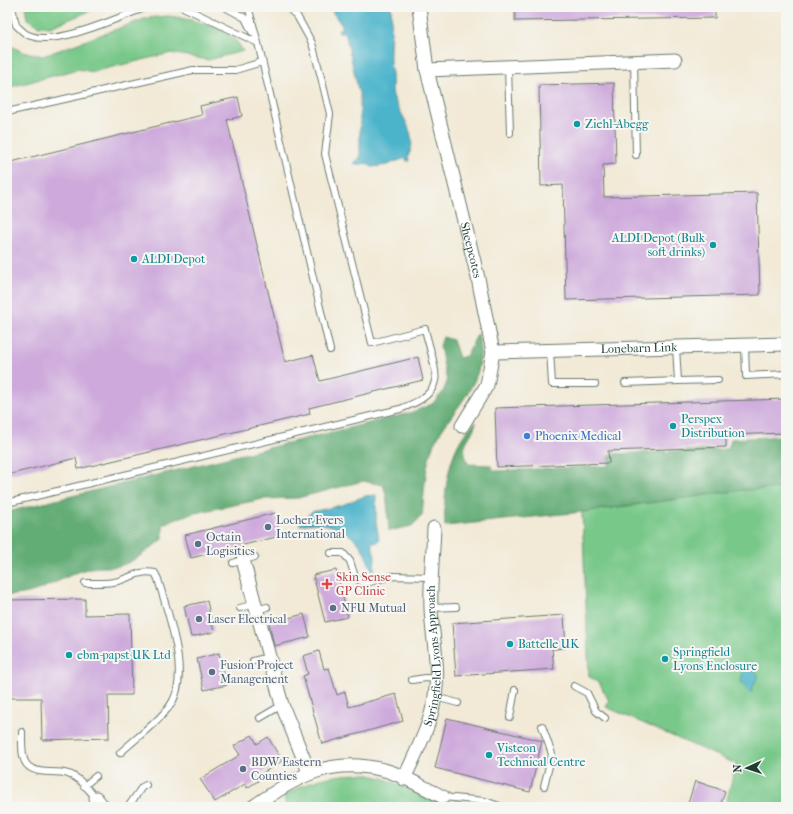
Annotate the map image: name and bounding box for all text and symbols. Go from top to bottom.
place label: Ziehl-Abegg [585,117,649,131]
marker: Ziehl-Abegg [572,119,582,129]
street label: Sheepcotes [458,221,485,280]
place label: ALDI Depot (Bulk soft drinks) [611,231,706,259]
marker: ALDI Depot (Bulk soft drinks) [708,240,718,250]
place label: ALDI Depot [141,252,206,266]
marker: ALDI Depot [129,254,139,264]
street label: Lonebarn Link [600,340,678,356]
place label: Perspex Distribution [681,412,745,440]
marker: Perspex Distribution [668,421,678,431]
place label: Phoenix Medical [535,429,622,443]
marker: Phoenix Medical [522,431,532,441]
place label: Locher Evers International [276,513,346,541]
marker: Locher Evers International [263,522,273,532]
place label: Octain Logisitics [206,530,255,558]
marker: Octain Logisitics [193,539,203,549]
place label: Skin Sense GP Clinic [336,570,391,598]
marker: Skin Sense GP Clinic [321,578,333,590]
street label: Springfield Lyons Approach [421,585,444,728]
place label: NFU Mutual [341,601,407,615]
marker: NFU Mutual [328,603,338,613]
place label: Laser Electrical [207,612,287,626]
marker: Laser Electrical [194,614,204,624]
place label: Battelle UK [518,637,580,651]
marker: Battelle UK [505,639,515,649]
place label: Springfield Lyons Enclosure [673,645,757,673]
place label: ebm-papst UK Ltd [77,648,171,662]
marker: ebm-papst UK Ltd [64,650,74,660]
marker: Springfield Lyons Enclosure [660,654,670,664]
place label: Fusion Project Management [220,658,294,686]
marker: Fusion Project Management [207,667,217,677]
place label: Visteon Technical Centre [496,741,585,769]
north arrow [727,748,767,788]
marker: Visteon Technical Centre [484,750,494,760]
place label: BDW Eastern Counties [251,755,322,783]
text: N [731,763,744,773]
marker: BDW Eastern Counties [238,764,248,774]

